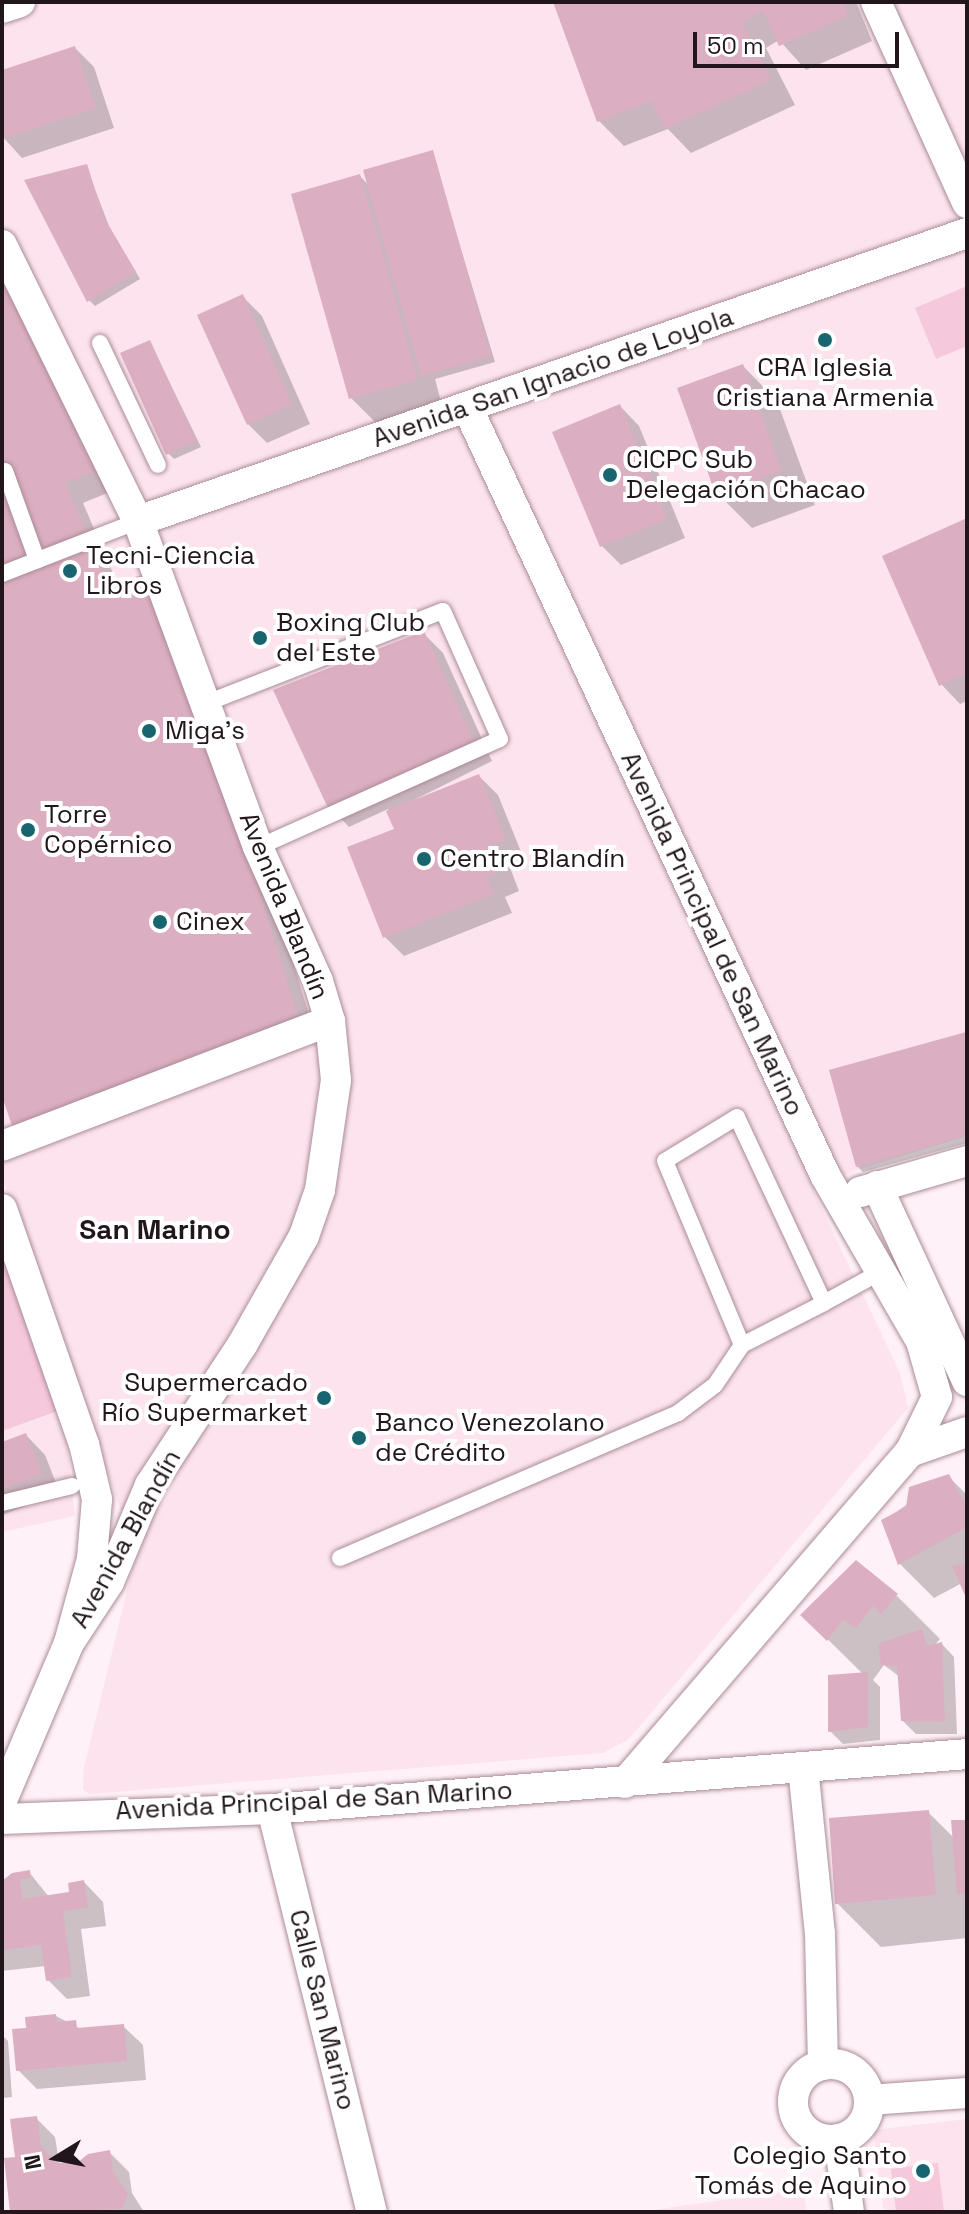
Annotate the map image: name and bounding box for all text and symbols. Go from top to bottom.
scale bar [697,16,903,66]
text: 50 m [707,30,764,61]
street label: Avenida San Ignacio de Loyola [369,301,737,455]
marker: CRA Iglesia Cristiana Armenia [816,331,834,349]
place label: CRA Iglesia Cristiana Armenia [716,352,934,414]
place label: CICPC Sub Delegación Chacao [626,444,866,506]
marker: CICPC Sub Delegación Chacao [601,466,619,484]
place label: Tecni-Ciencia Libros [86,540,255,602]
marker: Tecni-Ciencia Libros [61,562,79,580]
place label: Boxing Club del Este [276,607,425,668]
marker: Boxing Club del Este [251,629,269,647]
place label: Miga's [165,715,245,747]
marker: Miga's [140,722,158,740]
street label: Avenida Principal de San Marino [614,747,810,1121]
place label: Torre Copérnico [44,799,173,860]
street label: Avenida Blandín [232,808,336,1004]
marker: Torre Copérnico [19,821,37,839]
place label: Centro Blandín [440,843,625,875]
marker: Centro Blandín [415,850,433,868]
place label: Cinex [176,906,245,938]
marker: Cinex [151,913,169,931]
district label: San Marino [79,1212,231,1246]
place label: Supermercado Río Supermarket [101,1367,308,1428]
marker: Supermercado Río Supermarket [315,1389,333,1407]
place label: Banco Venezolano de Crédito [375,1407,605,1468]
marker: Banco Venezolano de Crédito [350,1429,368,1447]
street label: Avenida Blandín [64,1444,188,1634]
street label: Avenida Principal de San Marino [115,1775,513,1827]
street label: Calle San Marino [282,1906,362,2114]
north arrow [16,2118,96,2198]
place label: Colegio Santo Tomás de Aquino [694,2140,907,2202]
text: N [17,2152,47,2172]
marker: Colegio Santo Tomás de Aquino [914,2162,932,2180]

